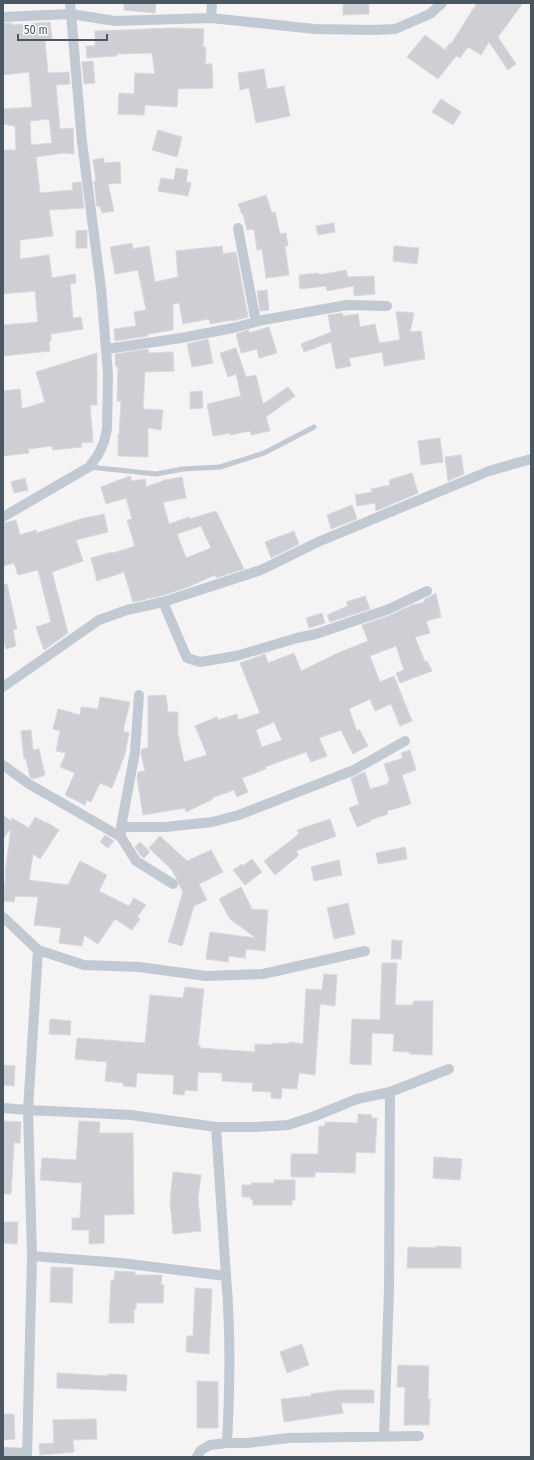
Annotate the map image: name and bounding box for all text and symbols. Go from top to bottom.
scale bar [18,16,107,42]
text: 50 m [24,23,48,37]

